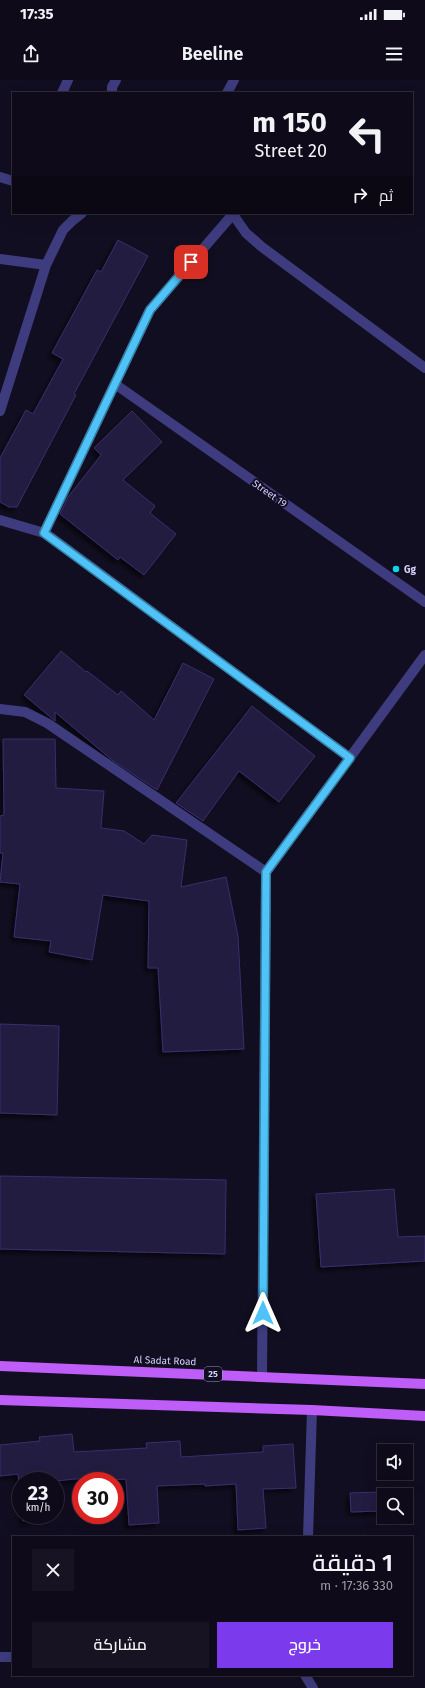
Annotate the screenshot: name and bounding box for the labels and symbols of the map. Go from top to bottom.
pin [174,245,208,279]
street label: Street 19 [250,478,289,510]
marker: Gg [391,564,401,574]
place label: Gg [404,564,416,576]
position arrow [242,1292,284,1334]
street label: Al Sadat Road [133,1354,197,1368]
road number: 25 [204,1367,222,1381]
speed limit sign: 30 [72,1472,124,1524]

